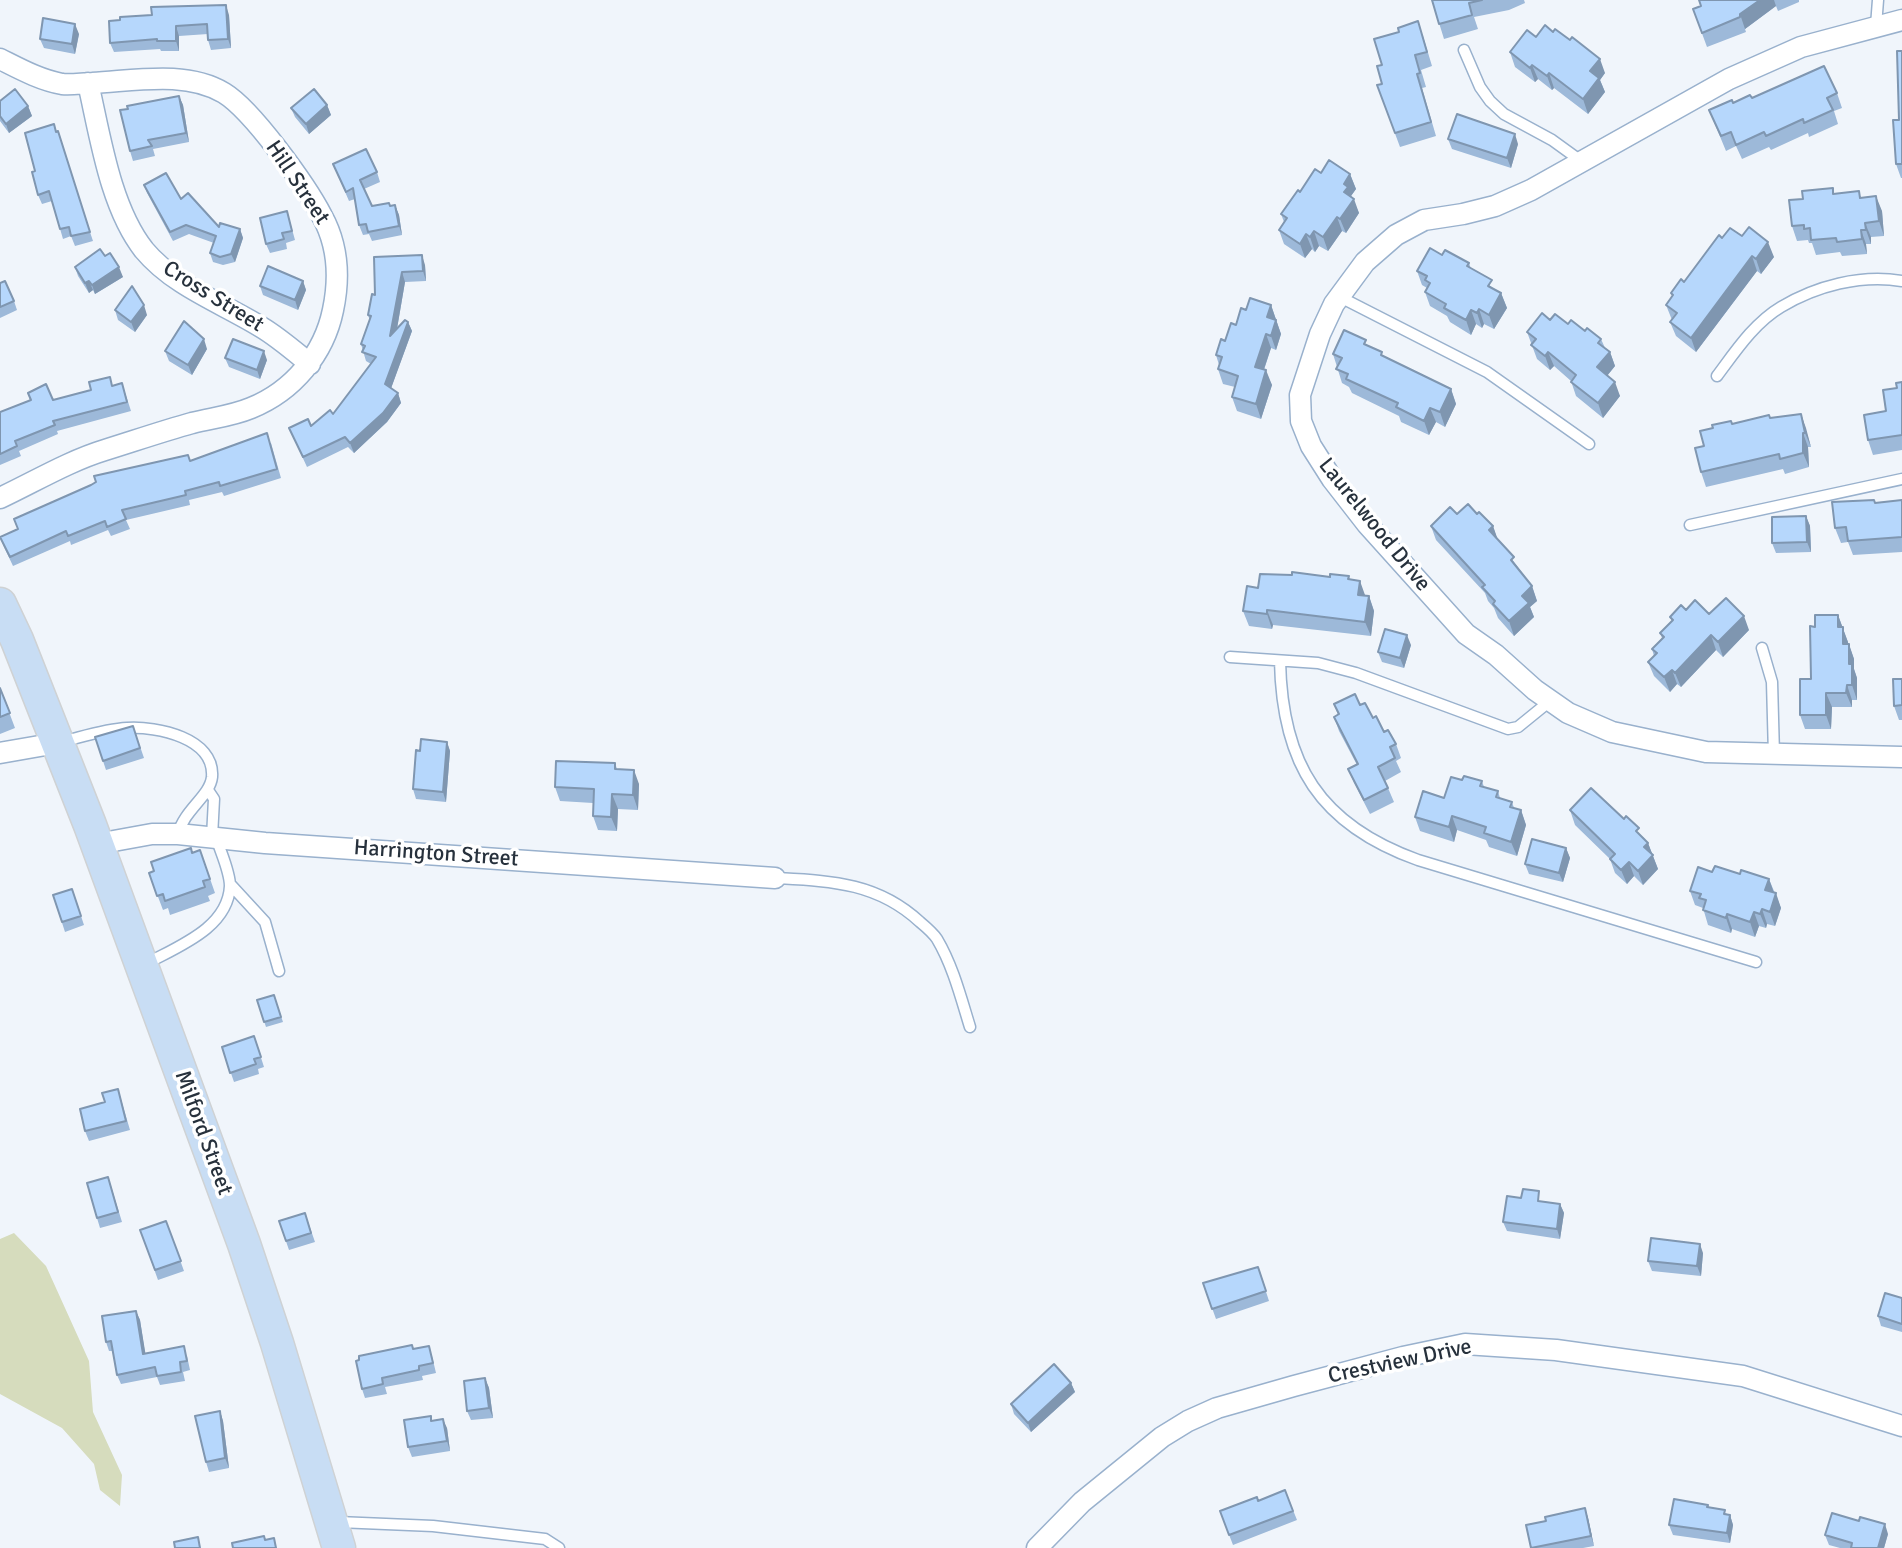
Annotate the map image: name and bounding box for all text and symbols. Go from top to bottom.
street label: Hill Street [259,136,335,230]
street label: Cross Street [158,256,268,338]
street label: Laurelwood Drive [1312,453,1436,597]
street label: Harrington Street [353,835,519,873]
street label: Milford Street [168,1067,238,1199]
street label: Crestview Drive [1326,1334,1474,1390]

